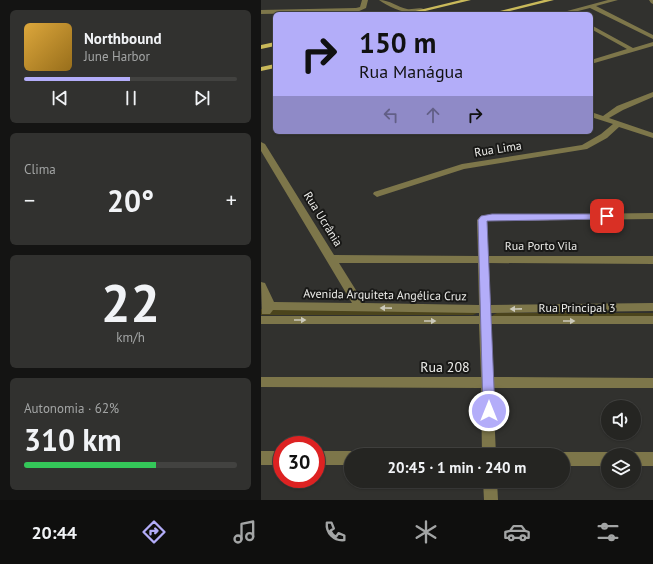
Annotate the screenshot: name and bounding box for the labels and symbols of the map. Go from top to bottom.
street label: Rua Lima [473,137,523,160]
street label: Rua Ucrânia [301,189,346,249]
pin [590,199,624,233]
street label: Rua Porto Vila [505,238,577,253]
street label: Avenida Arquiteta Angélica Cruz [303,286,467,303]
street label: Rua Principal 3 [538,300,616,315]
one-way arrow [379,305,392,311]
one-way arrow [509,306,522,312]
one-way arrow [294,317,307,323]
one-way arrow [424,318,437,324]
one-way arrow [563,318,576,324]
street label: Rua 208 [420,358,470,376]
position arrow [468,390,510,432]
speed limit sign: 30 [273,436,325,488]

